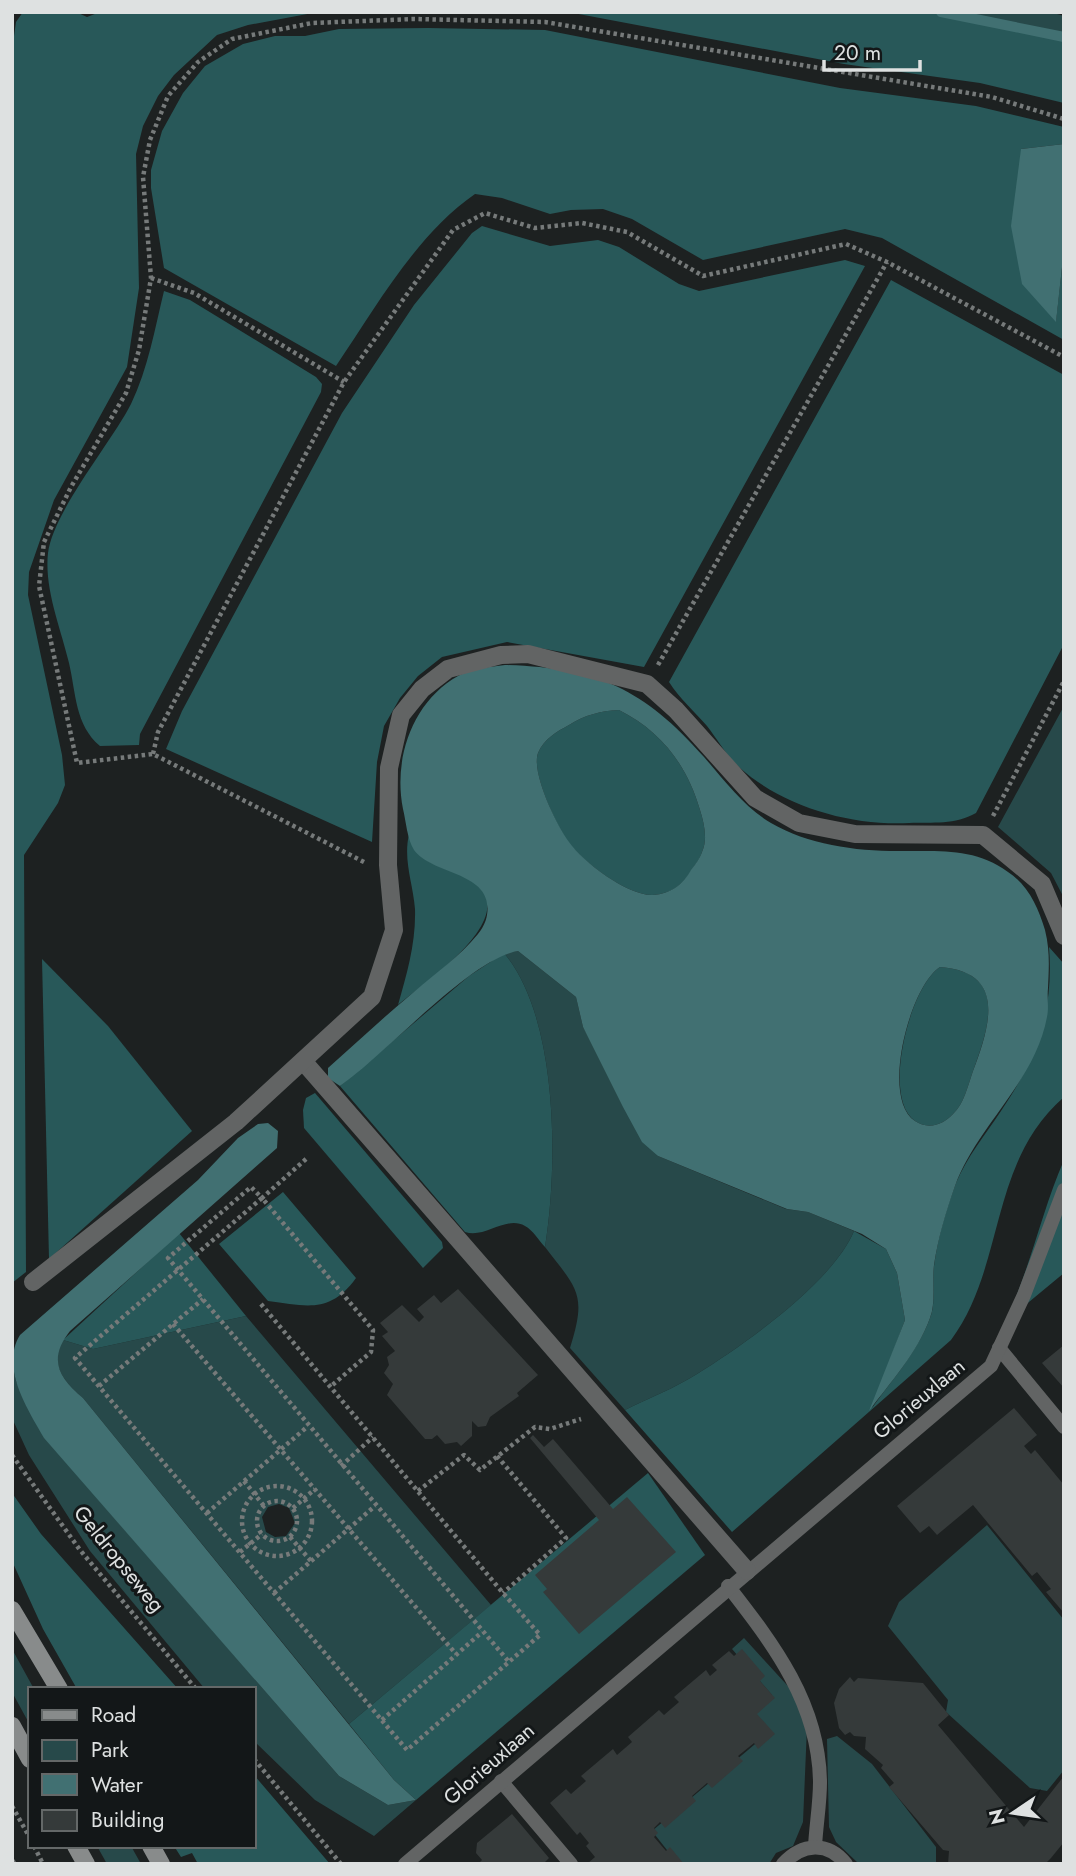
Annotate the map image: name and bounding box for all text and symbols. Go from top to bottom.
scale bar [824,28,920,72]
text: 20 m [834,38,881,68]
street label: Glorieuxlaan [866,1352,972,1446]
street label: Geldropseweg [66,1499,172,1619]
legend [28,1687,256,1848]
text: Road [91,1700,136,1730]
street label: Glorieuxlaan [437,1716,541,1812]
text: Park [91,1735,129,1765]
text: Water [91,1770,144,1800]
north arrow [978,1778,1048,1848]
text: Building [91,1805,164,1835]
text: N [982,1806,1012,1827]

